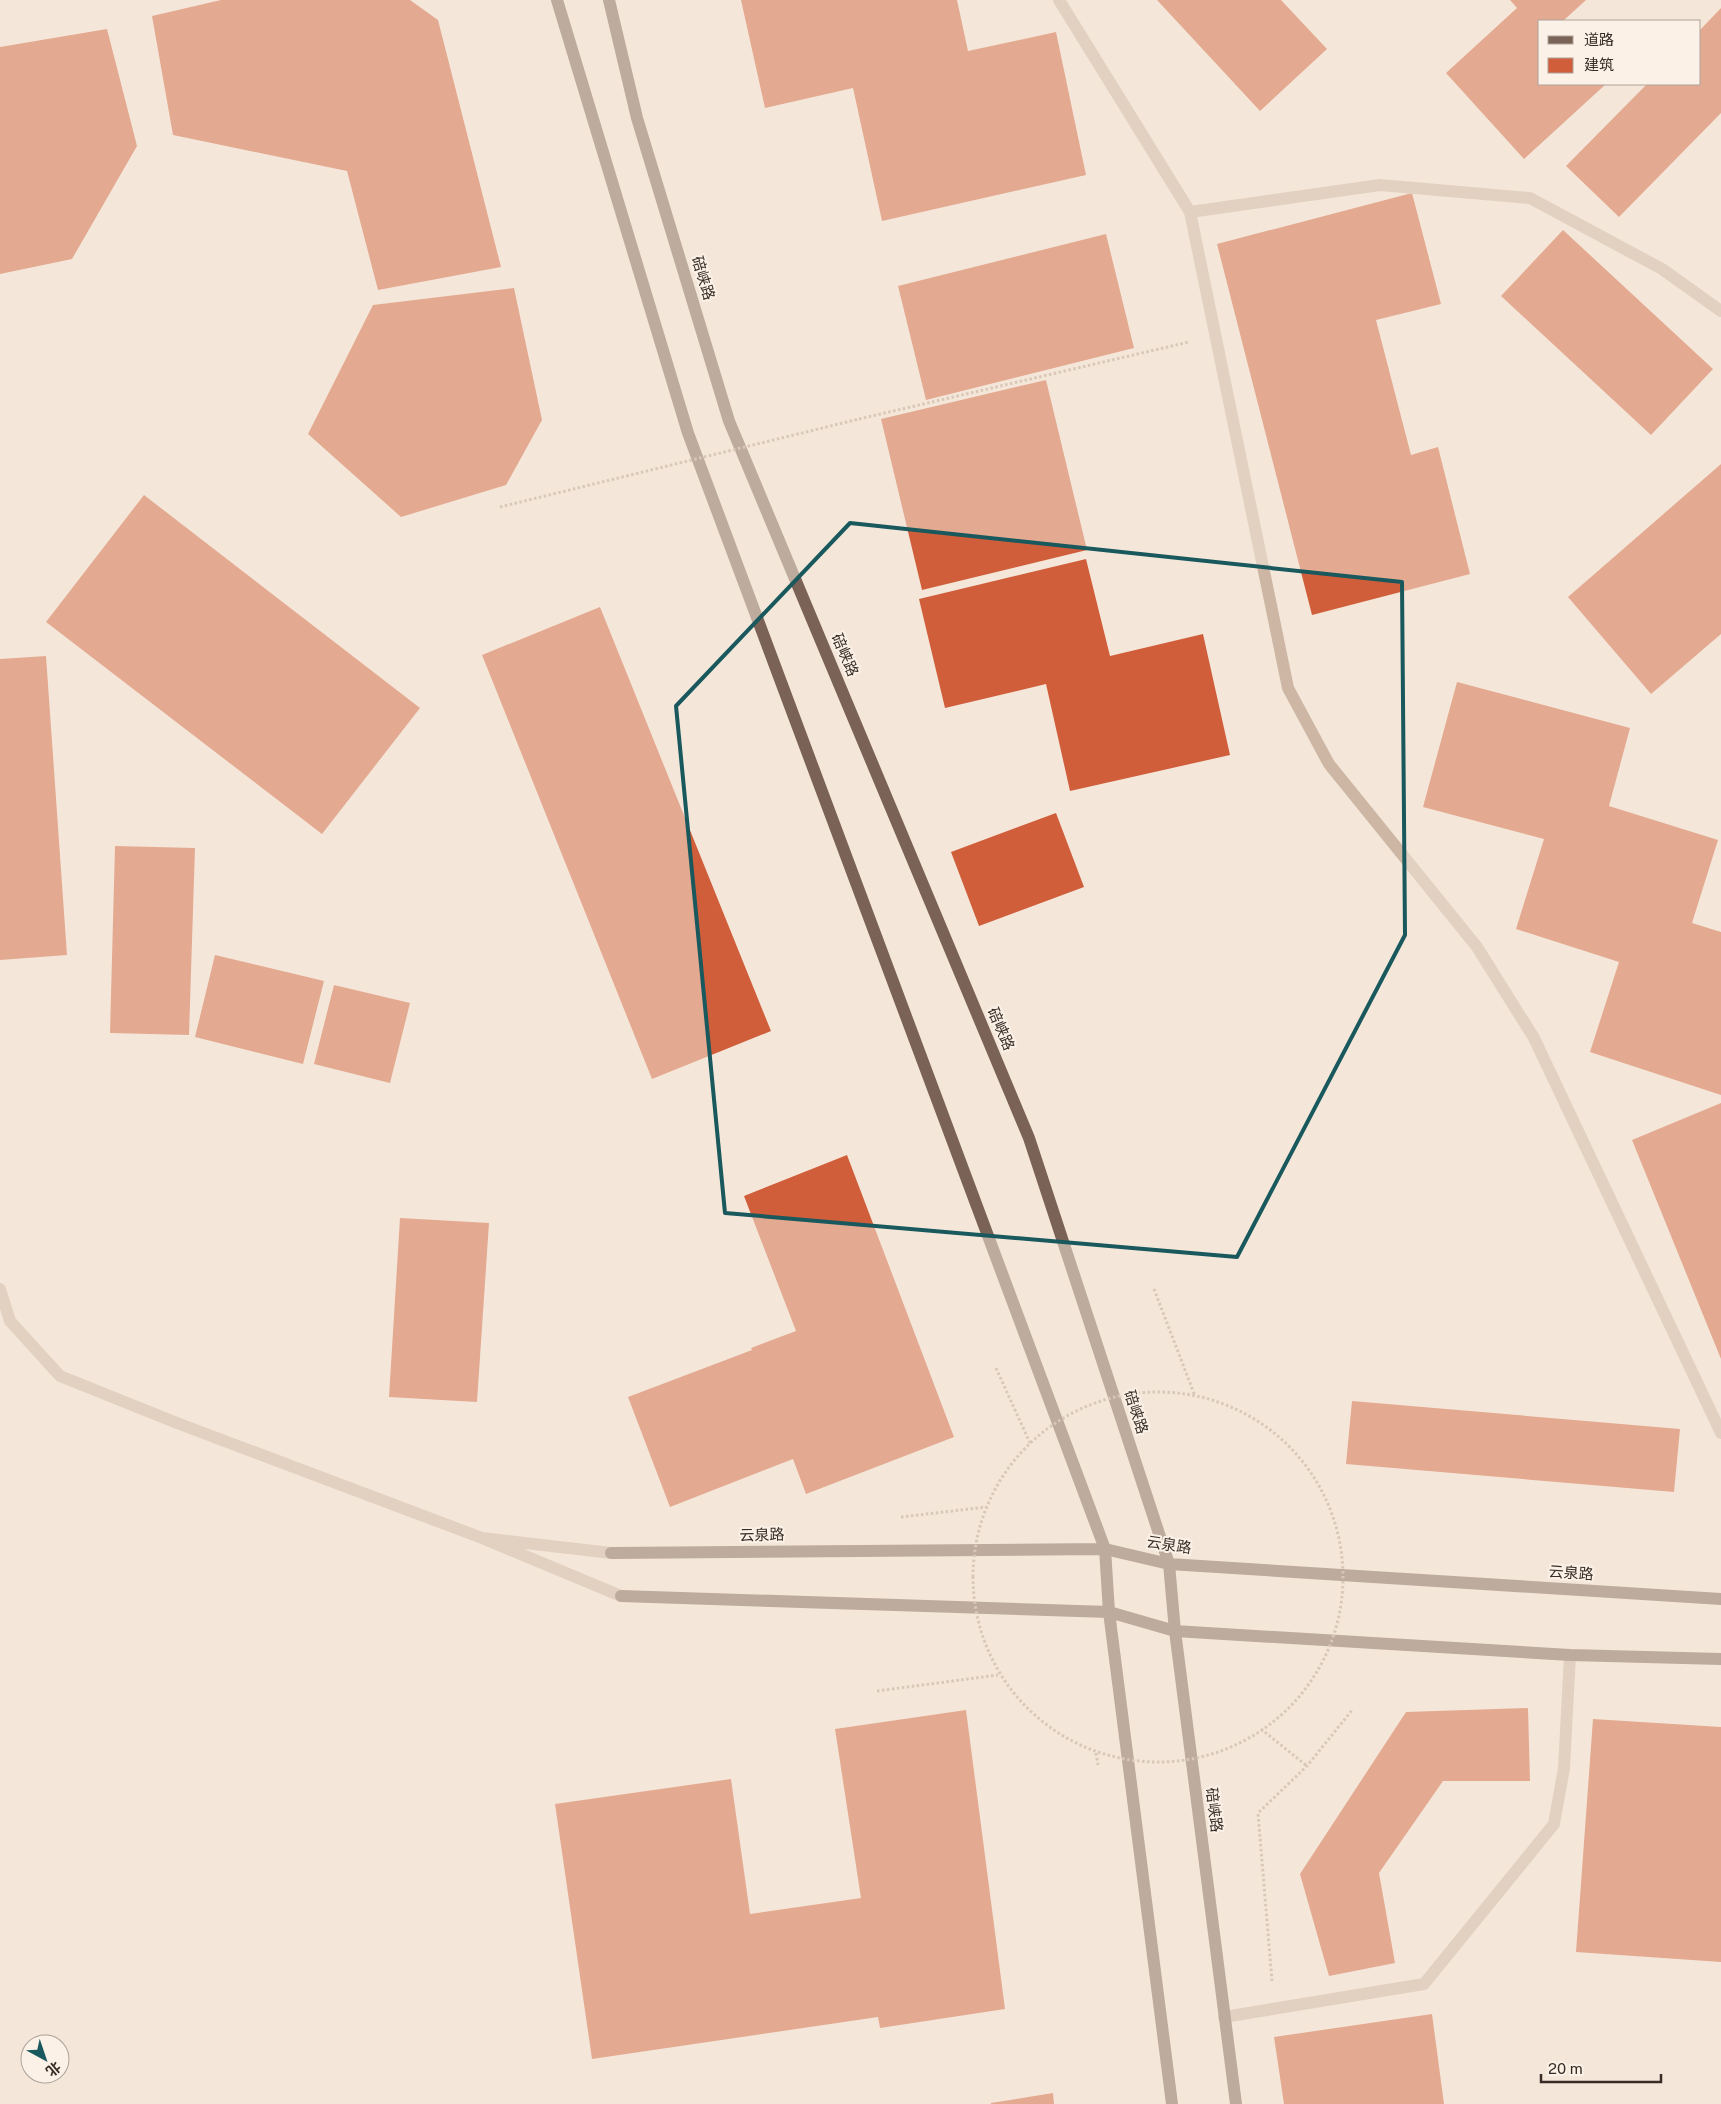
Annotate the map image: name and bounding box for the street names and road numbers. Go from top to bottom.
street label: 碚峡路 [689,254,718,302]
street label: 碚峡路 [829,631,862,679]
street label: 碚峡路 [985,1005,1018,1053]
street label: 碚峡路 [1121,1388,1152,1436]
street label: 云泉路 [739,1526,785,1543]
street label: 云泉路 [1146,1533,1193,1556]
street label: 云泉路 [1548,1562,1594,1583]
street label: 碚峡路 [1203,1787,1226,1833]

